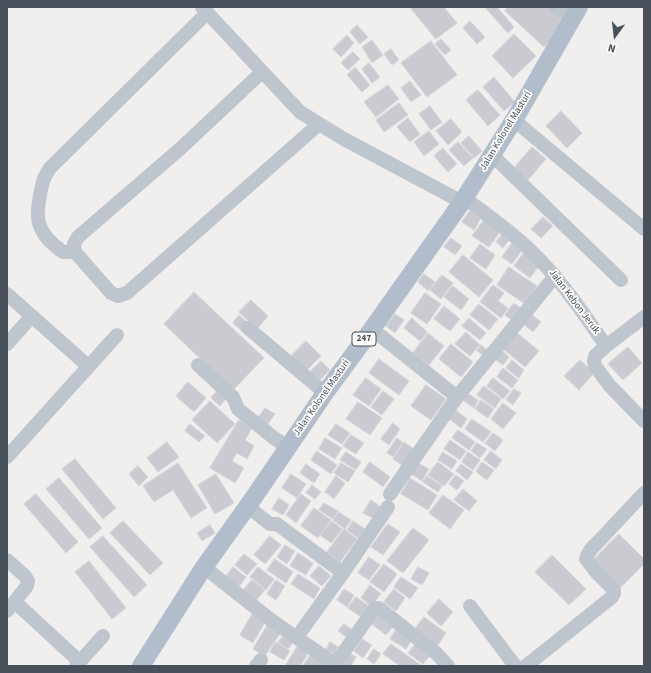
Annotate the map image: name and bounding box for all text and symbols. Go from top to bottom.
north arrow [595,16,635,56]
text: N [606,40,617,56]
street label: Jalan Kolonel Masturi [478,89,534,173]
street label: Jalan Kebon Jeruk [546,267,602,337]
road number: 247 [352,332,376,346]
street label: Jalan Kolonel Masturi [291,358,353,438]

